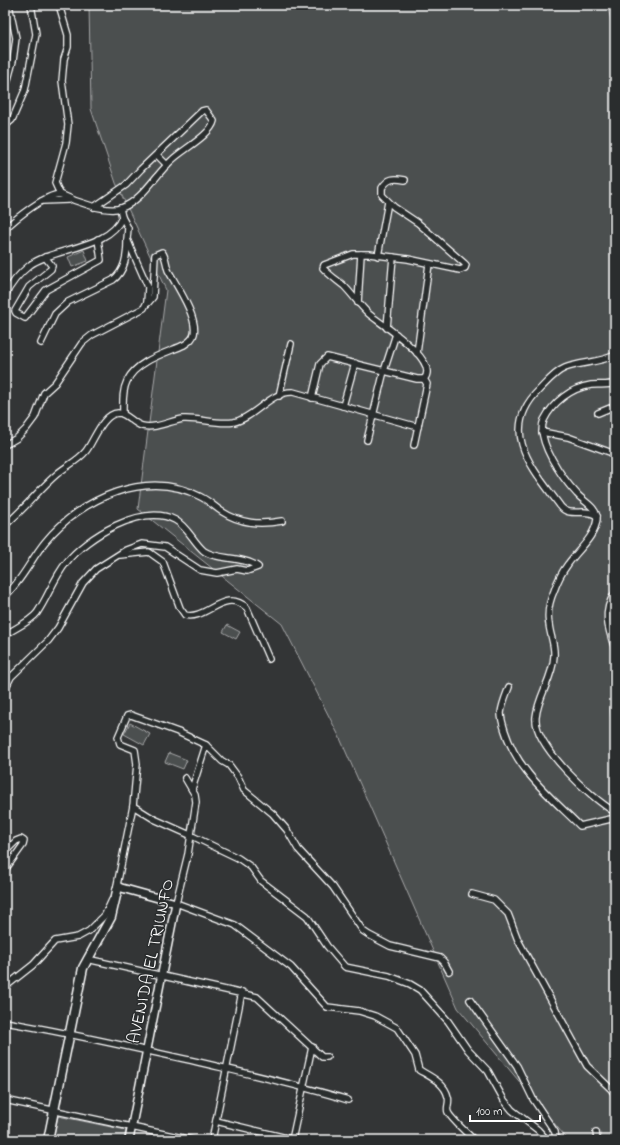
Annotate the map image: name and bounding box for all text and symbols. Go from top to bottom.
street label: AVENIDA EL TRIUNFO [122,877,182,1046]
scale bar [470,1097,540,1123]
text: 100 m [476,1103,503,1121]

